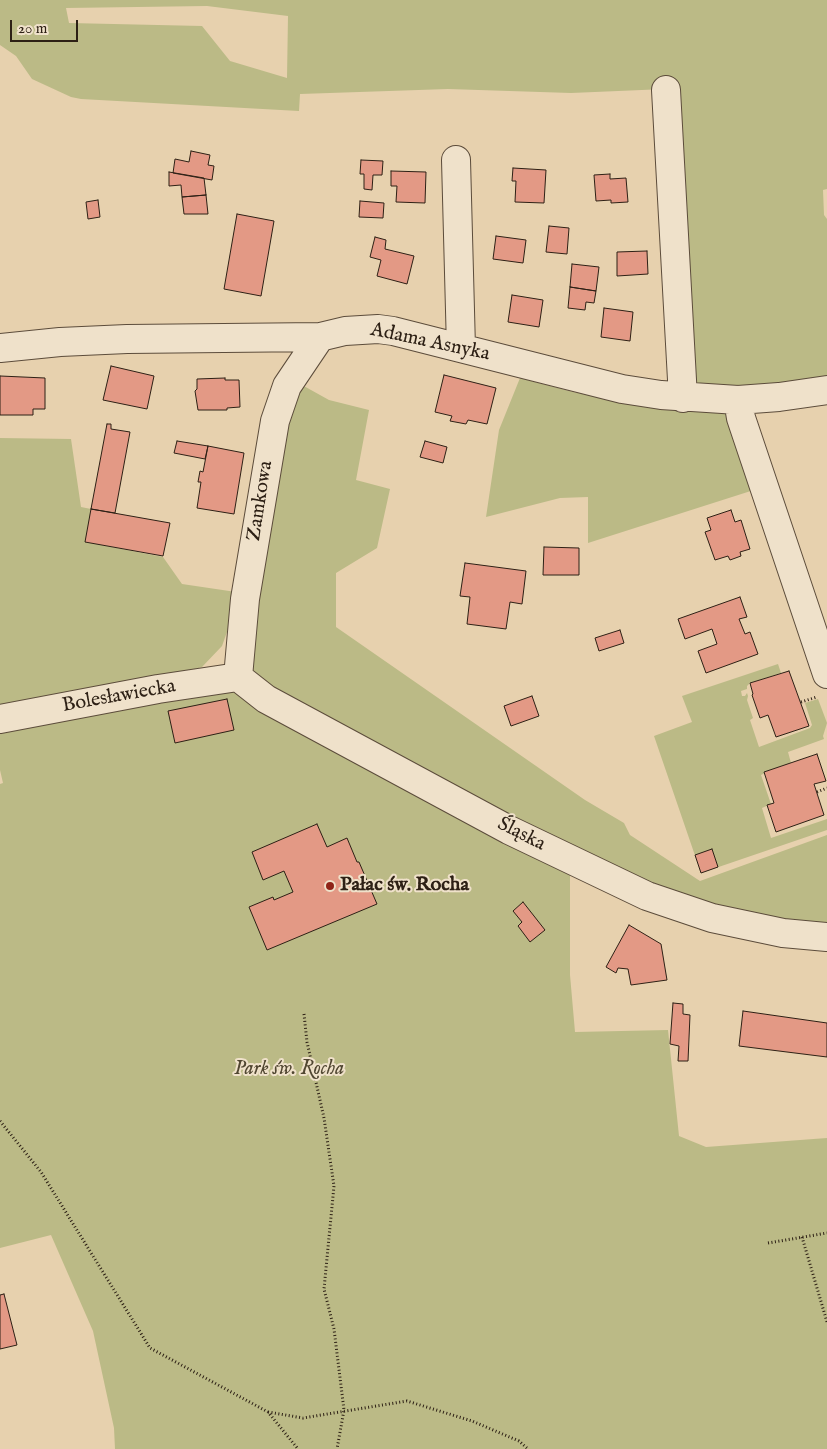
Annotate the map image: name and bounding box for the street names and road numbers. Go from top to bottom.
street label: Adama Asnyka [368,319,492,367]
street label: Zamkowa [243,459,279,543]
street label: Bolesławiecka [60,675,178,719]
street label: Śląska [493,813,549,857]

